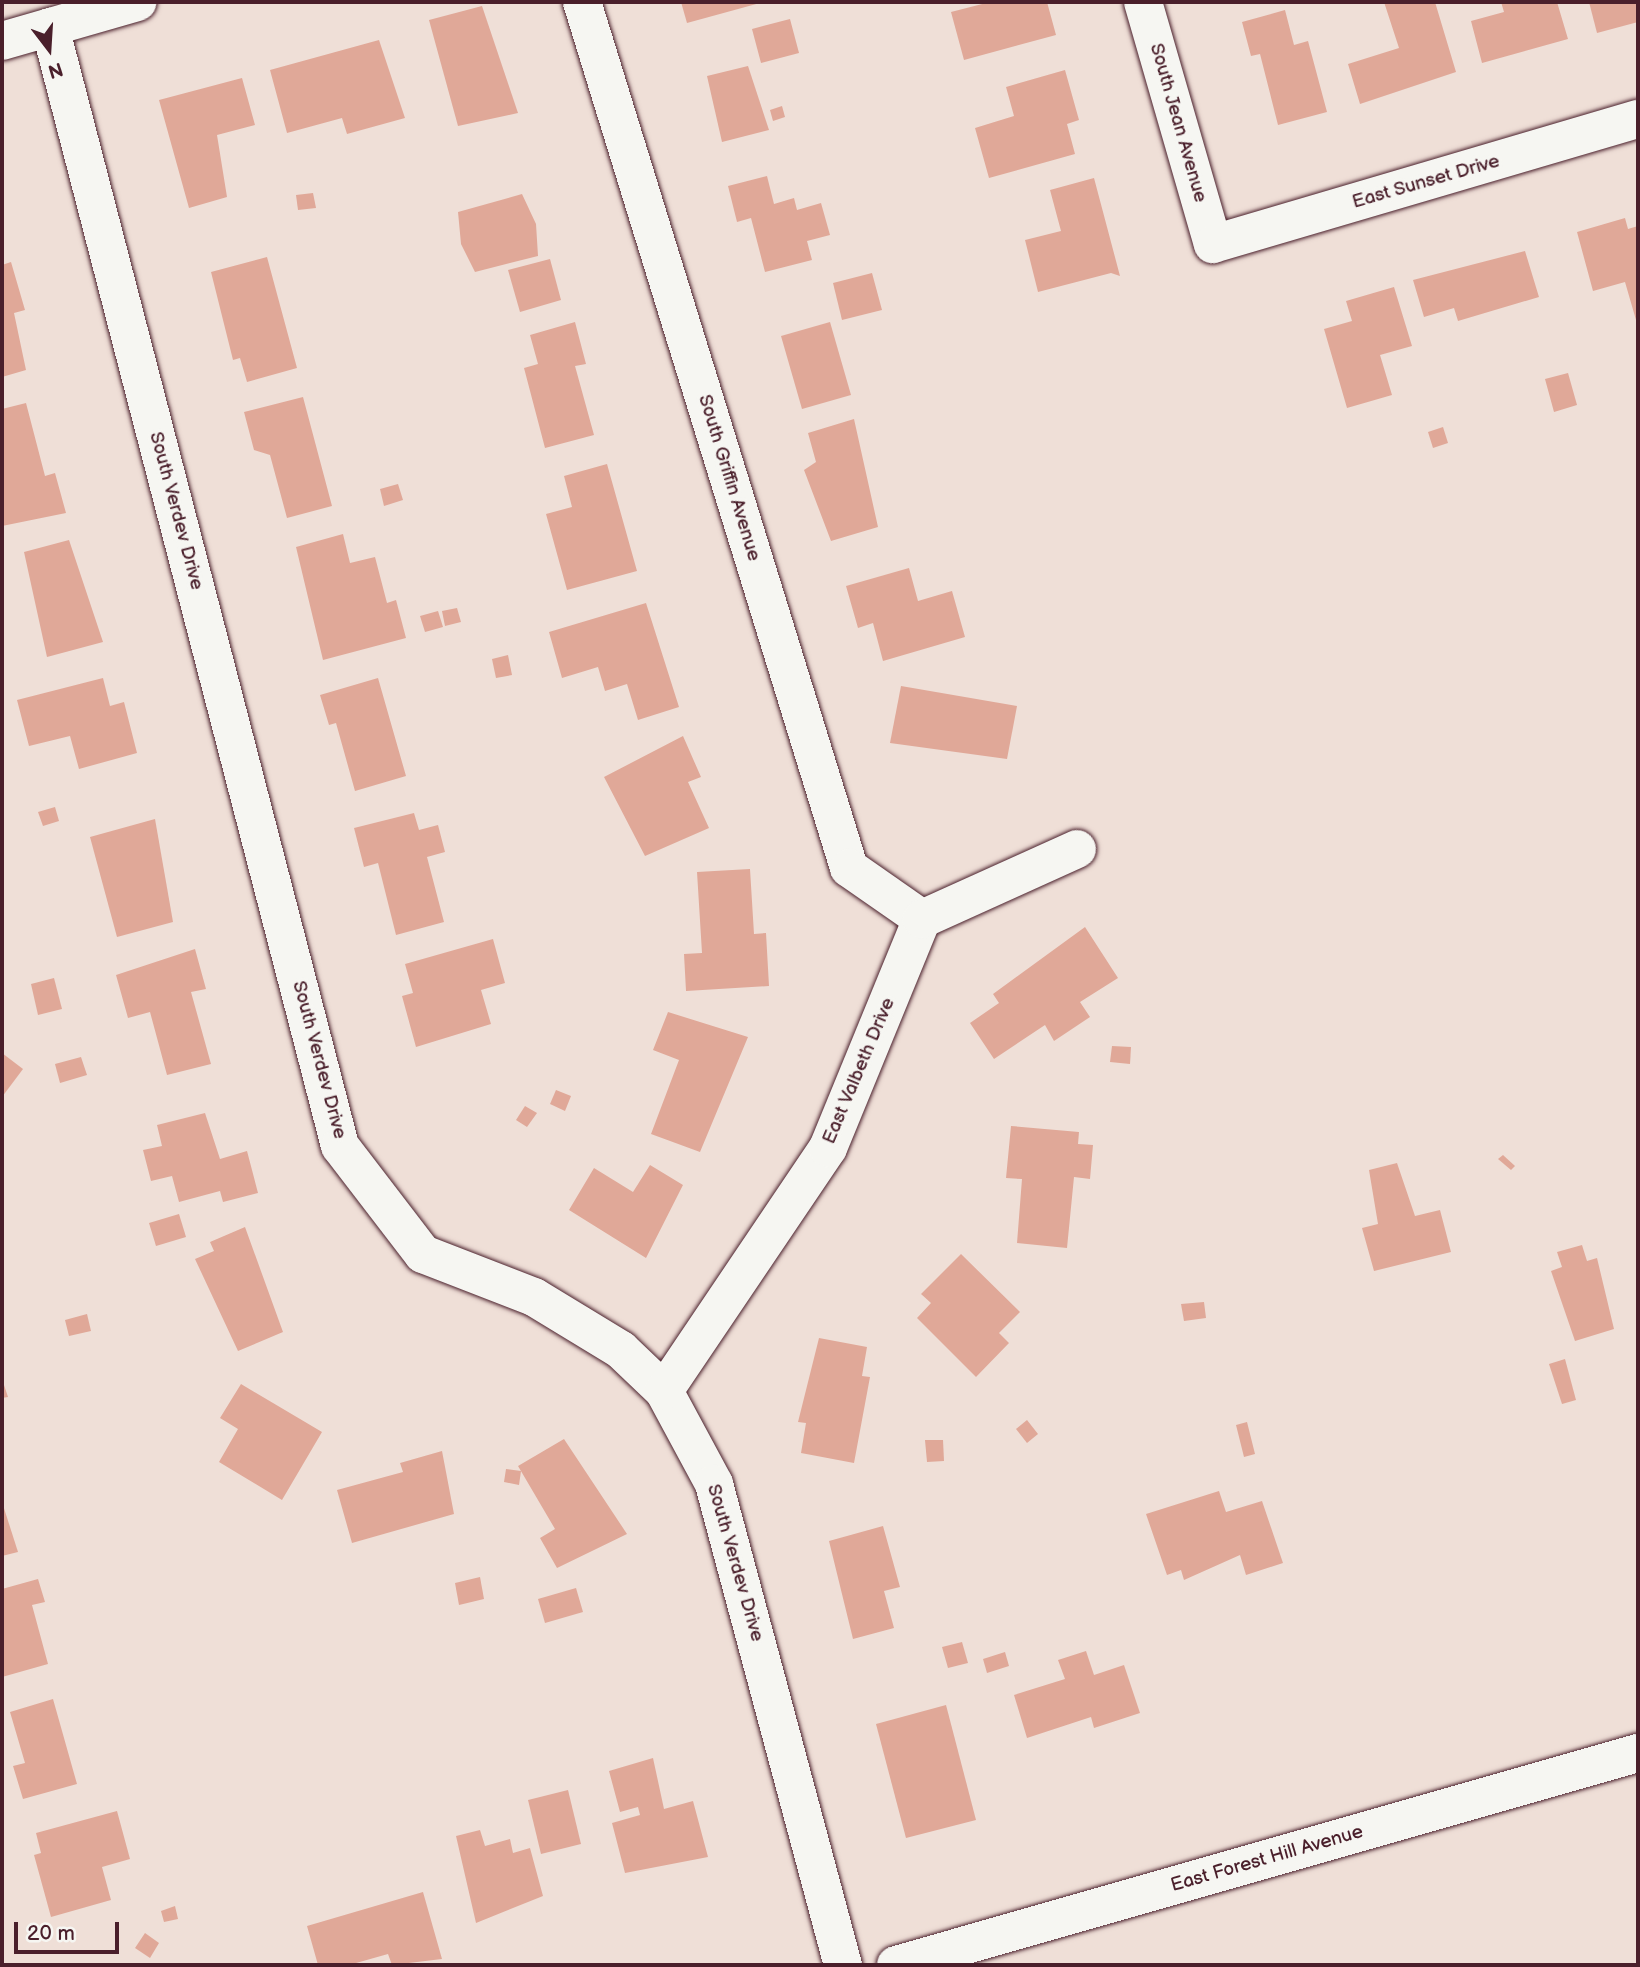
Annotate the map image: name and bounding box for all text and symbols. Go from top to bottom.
north arrow [14,14,84,84]
street label: South Jean Avenue [1144,40,1212,206]
text: N [45,56,65,83]
street label: East Sunset Drive [1349,150,1503,214]
street label: South Griffin Avenue [693,392,765,564]
street label: South Verdev Drive [144,429,208,593]
street label: South Verdev Drive [287,978,351,1142]
street label: East Valbeth Drive [818,994,900,1148]
street label: South Verdev Drive [702,1481,768,1645]
street label: East Forest Hill Avenue [1168,1821,1366,1897]
scale bar [18,1908,122,1952]
text: 20 m [27,1921,75,1946]

